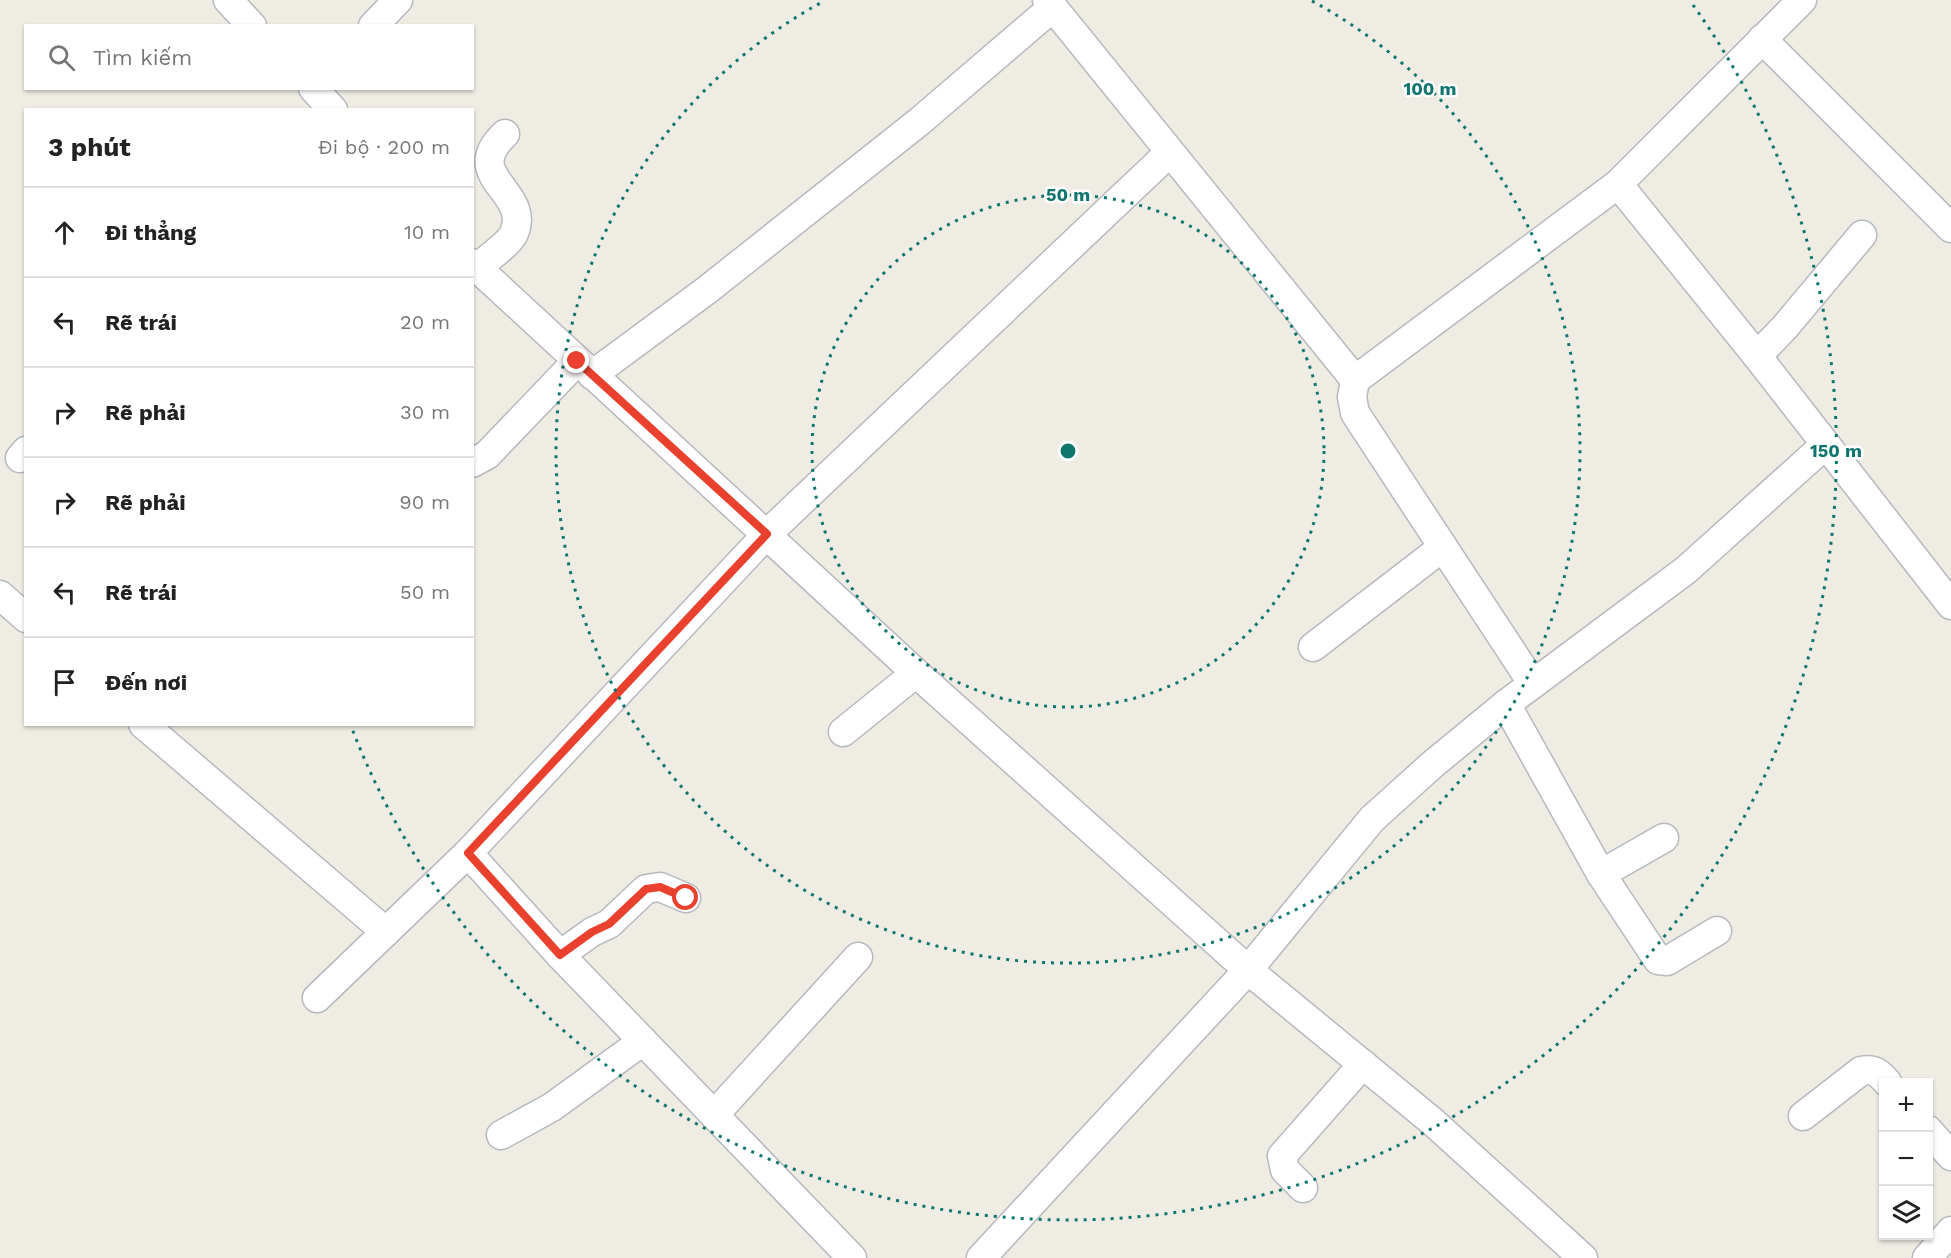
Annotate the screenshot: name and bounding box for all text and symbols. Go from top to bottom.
search box [24,24,474,90]
icon: search [45,41,78,74]
text: Tìm kiếm [93,45,192,70]
text: 100 m [1403,78,1457,99]
text: 3 phút [48,132,131,162]
text: Đi bộ · 200 m [318,135,450,159]
text: 50 m [1046,184,1090,205]
icon: ahead [48,216,81,249]
text: Đi thẳng [105,220,196,245]
text: 10 m [404,220,450,244]
icon: left [48,306,81,339]
text: Rẽ trái [105,310,177,335]
text: 20 m [400,310,450,334]
route end [563,347,589,373]
icon: right [48,396,81,429]
text: Rẽ phải [105,400,186,425]
text: 30 m [400,400,450,424]
text: 150 m [1810,440,1862,461]
centre of rings [1058,441,1078,461]
icon: right [48,486,81,519]
text: Rẽ phải [105,490,186,515]
text: 90 m [399,490,450,514]
icon: left [48,576,81,609]
text: Rẽ trái [105,580,177,605]
text: 50 m [400,580,450,604]
icon: arrive [48,666,81,699]
text: Đến nơi [105,670,187,695]
route start [672,884,698,910]
map controls [1879,1078,1933,1240]
button: + [1879,1078,1933,1132]
button: − [1879,1132,1933,1186]
button: layers [1879,1186,1933,1240]

